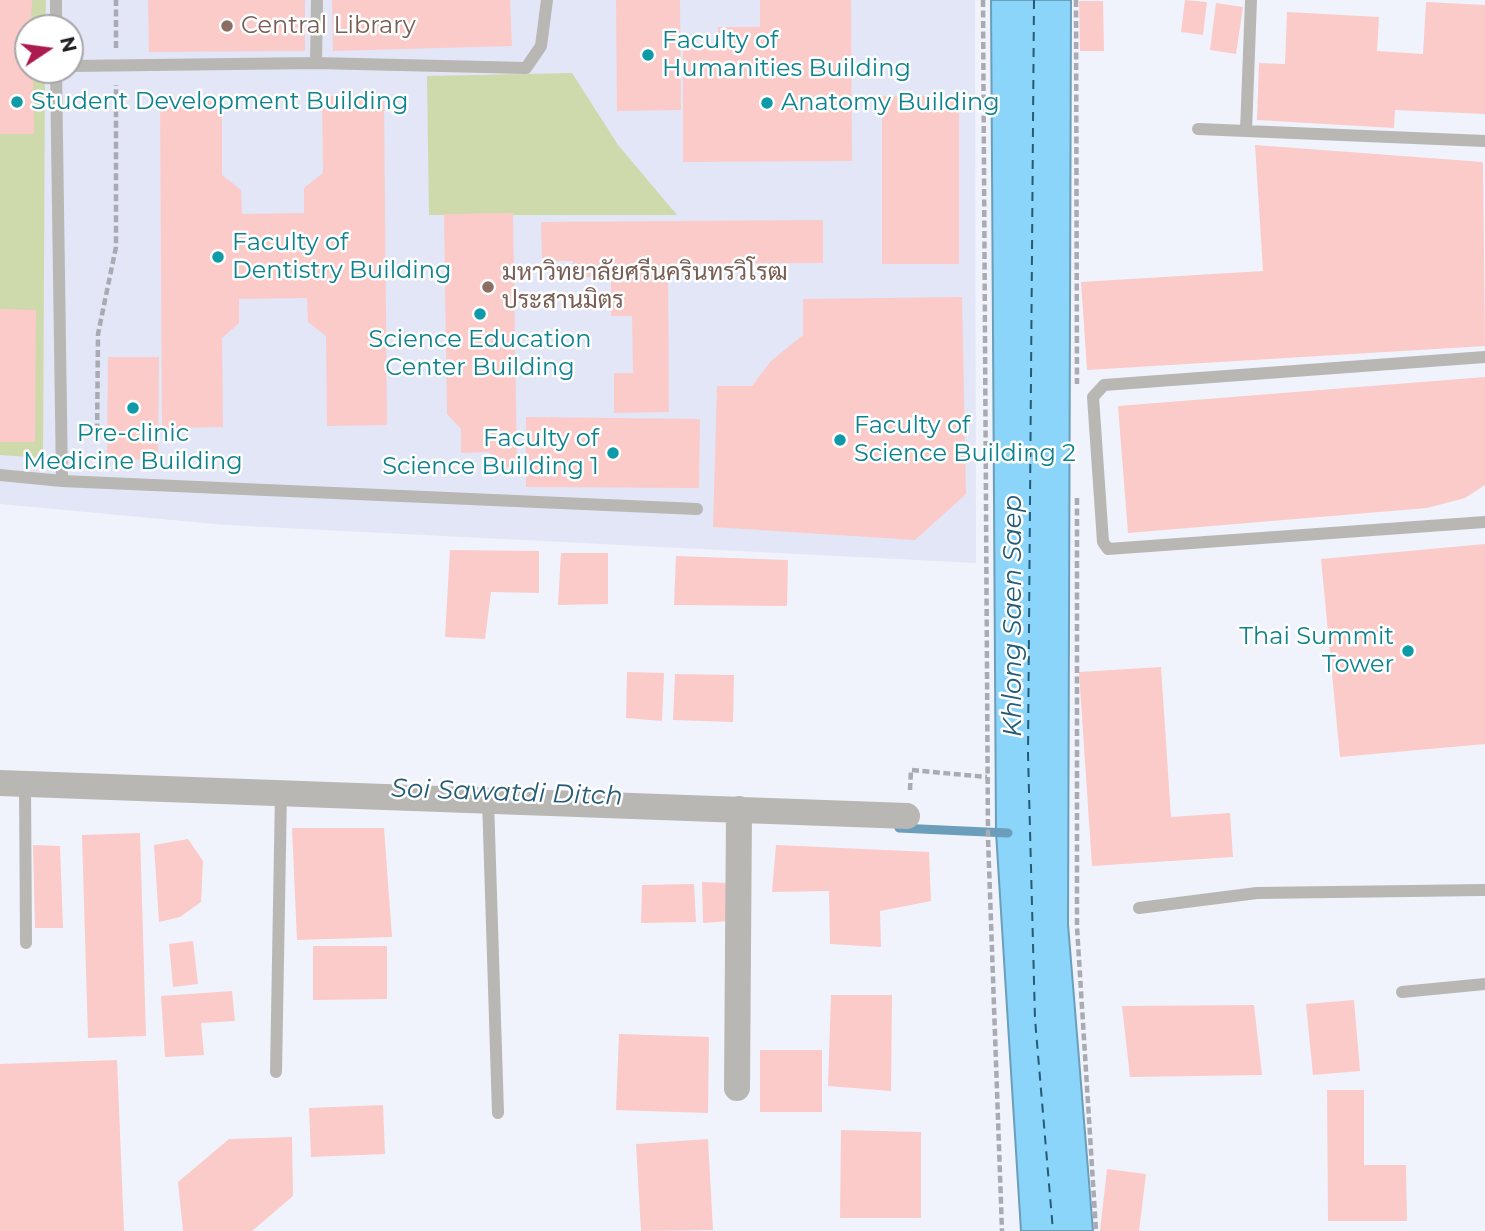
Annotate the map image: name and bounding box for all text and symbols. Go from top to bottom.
place label: Central Library [241,12,416,40]
north arrow [14,14,84,84]
marker: Central Library [219,18,235,34]
place label: Faculty of Humanities Building [662,27,911,83]
text: N [55,35,81,55]
marker: Faculty of Humanities Building [640,47,656,63]
place label: Student Development Building [31,88,408,116]
place label: Anatomy Building [781,89,1000,117]
marker: Student Development Building [9,94,25,110]
marker: Anatomy Building [759,95,775,111]
place label: Faculty of Dentistry Building [232,229,451,285]
marker: Faculty of Dentistry Building [210,249,226,265]
place label: มหาวิทยาลัยศรีนครินทรวิโรฒ ประสานมิตร [502,259,788,315]
marker: มหาวิทยาลัยศรีนครินทรวิโรฒ ประสานมิตร [480,279,496,295]
marker: Science Education Center Building [472,306,488,322]
place label: Science Education Center Building [369,326,591,382]
marker: Pre-clinic Medicine Building [125,400,141,416]
place label: Faculty of Science Building 2 [854,412,1076,468]
place label: Pre-clinic Medicine Building [23,420,243,476]
place label: Faculty of Science Building 1 [382,425,599,481]
marker: Faculty of Science Building 2 [832,432,848,448]
marker: Faculty of Science Building 1 [605,445,621,461]
water label: Khlong Saen Saep [997,495,1029,737]
place label: Thai Summit Tower [1239,623,1394,679]
marker: Thai Summit Tower [1400,643,1416,659]
water label: Soi Sawatdi Ditch [391,773,623,813]

